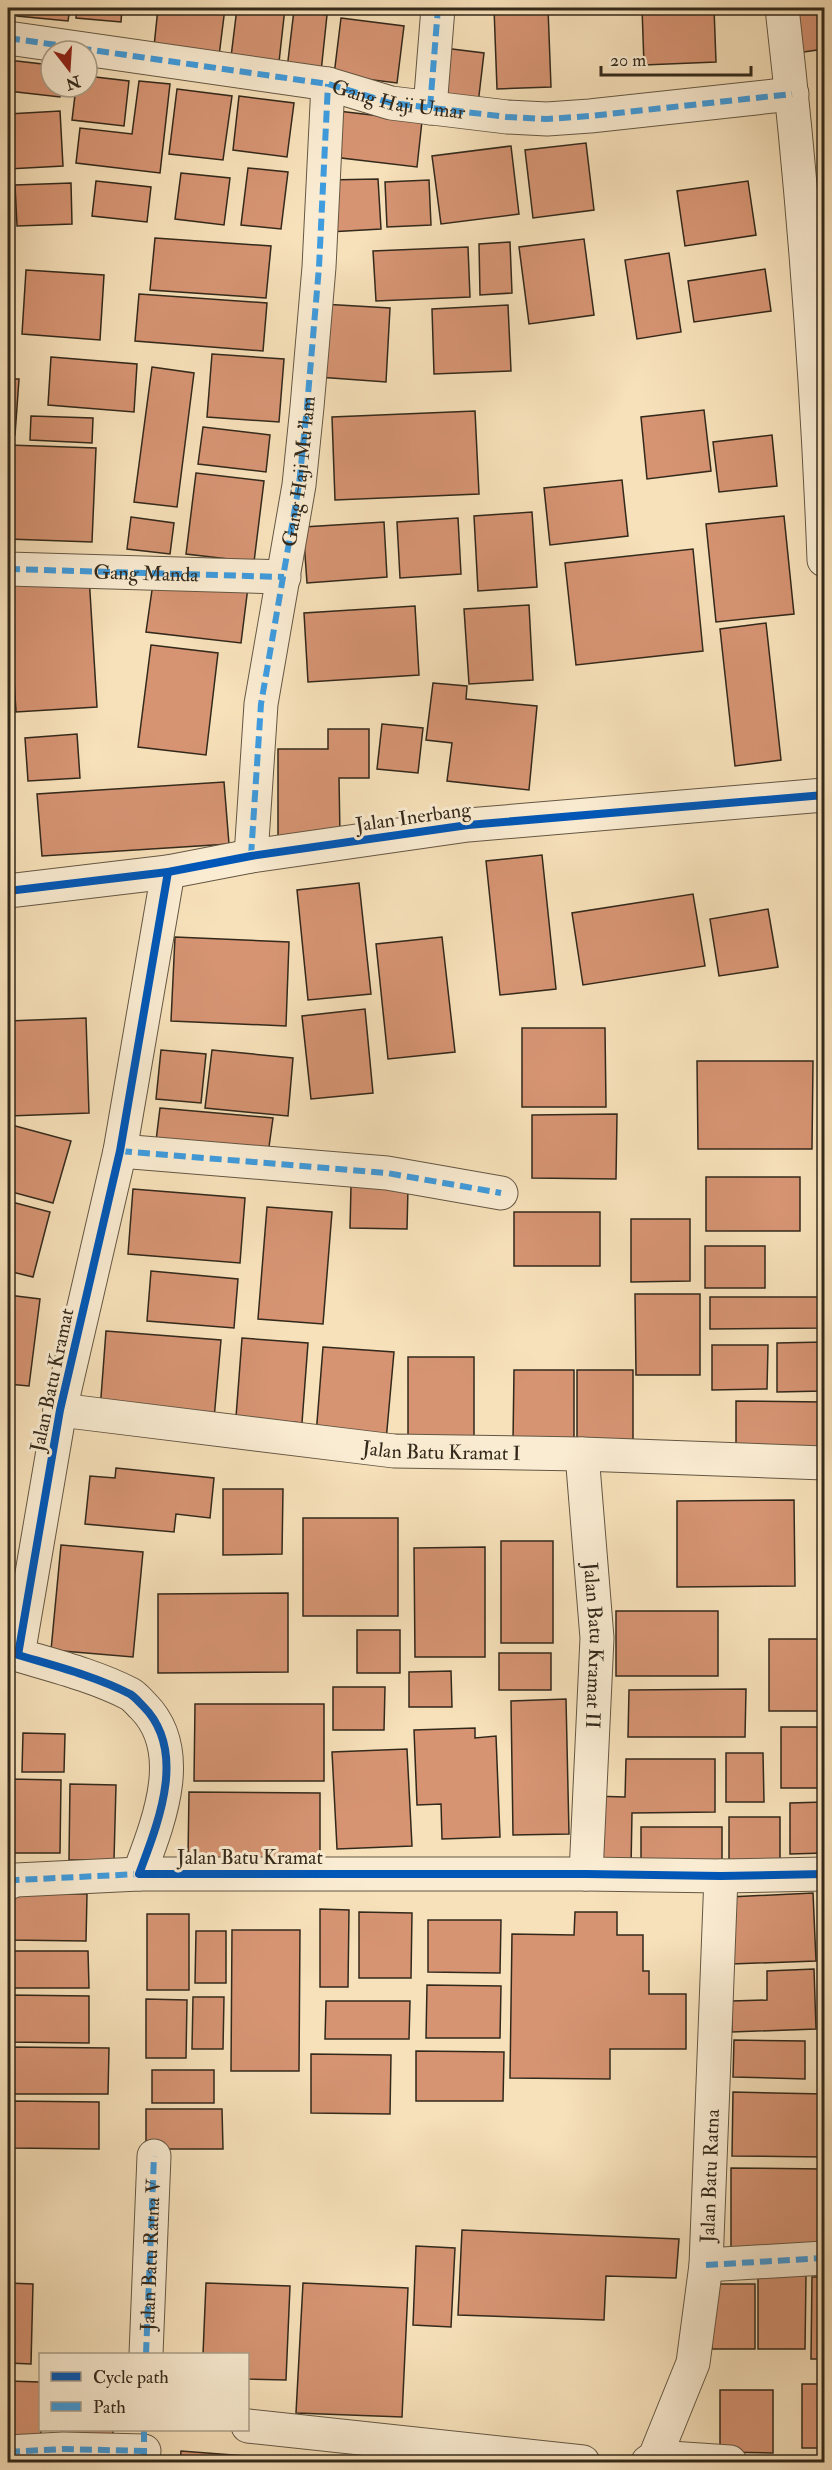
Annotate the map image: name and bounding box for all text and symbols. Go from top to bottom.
north arrow [39,39,99,99]
scale bar [601,39,751,77]
text: 20 m [610,49,646,72]
text: N [63,70,84,94]
street label: Gang Haji Umar [329,73,467,124]
street label: Gang Haji Mu'lam [276,395,320,549]
street label: Gang Manda [93,559,200,587]
street label: Jalan Inerbang [353,796,473,838]
street label: Jalan Batu Kramat [24,1305,80,1455]
street label: Jalan Batu Kramat I [360,1435,521,1466]
street label: Jalan Batu Kramat II [578,1560,610,1729]
street label: Jalan Batu Kramat [176,1845,324,1870]
street label: Jalan Batu Ratna [694,2108,725,2244]
street label: Jalan Batu Ratna V [134,2178,166,2333]
legend [39,2353,249,2431]
text: Cycle path [93,2366,169,2389]
text: Path [93,2396,126,2419]

